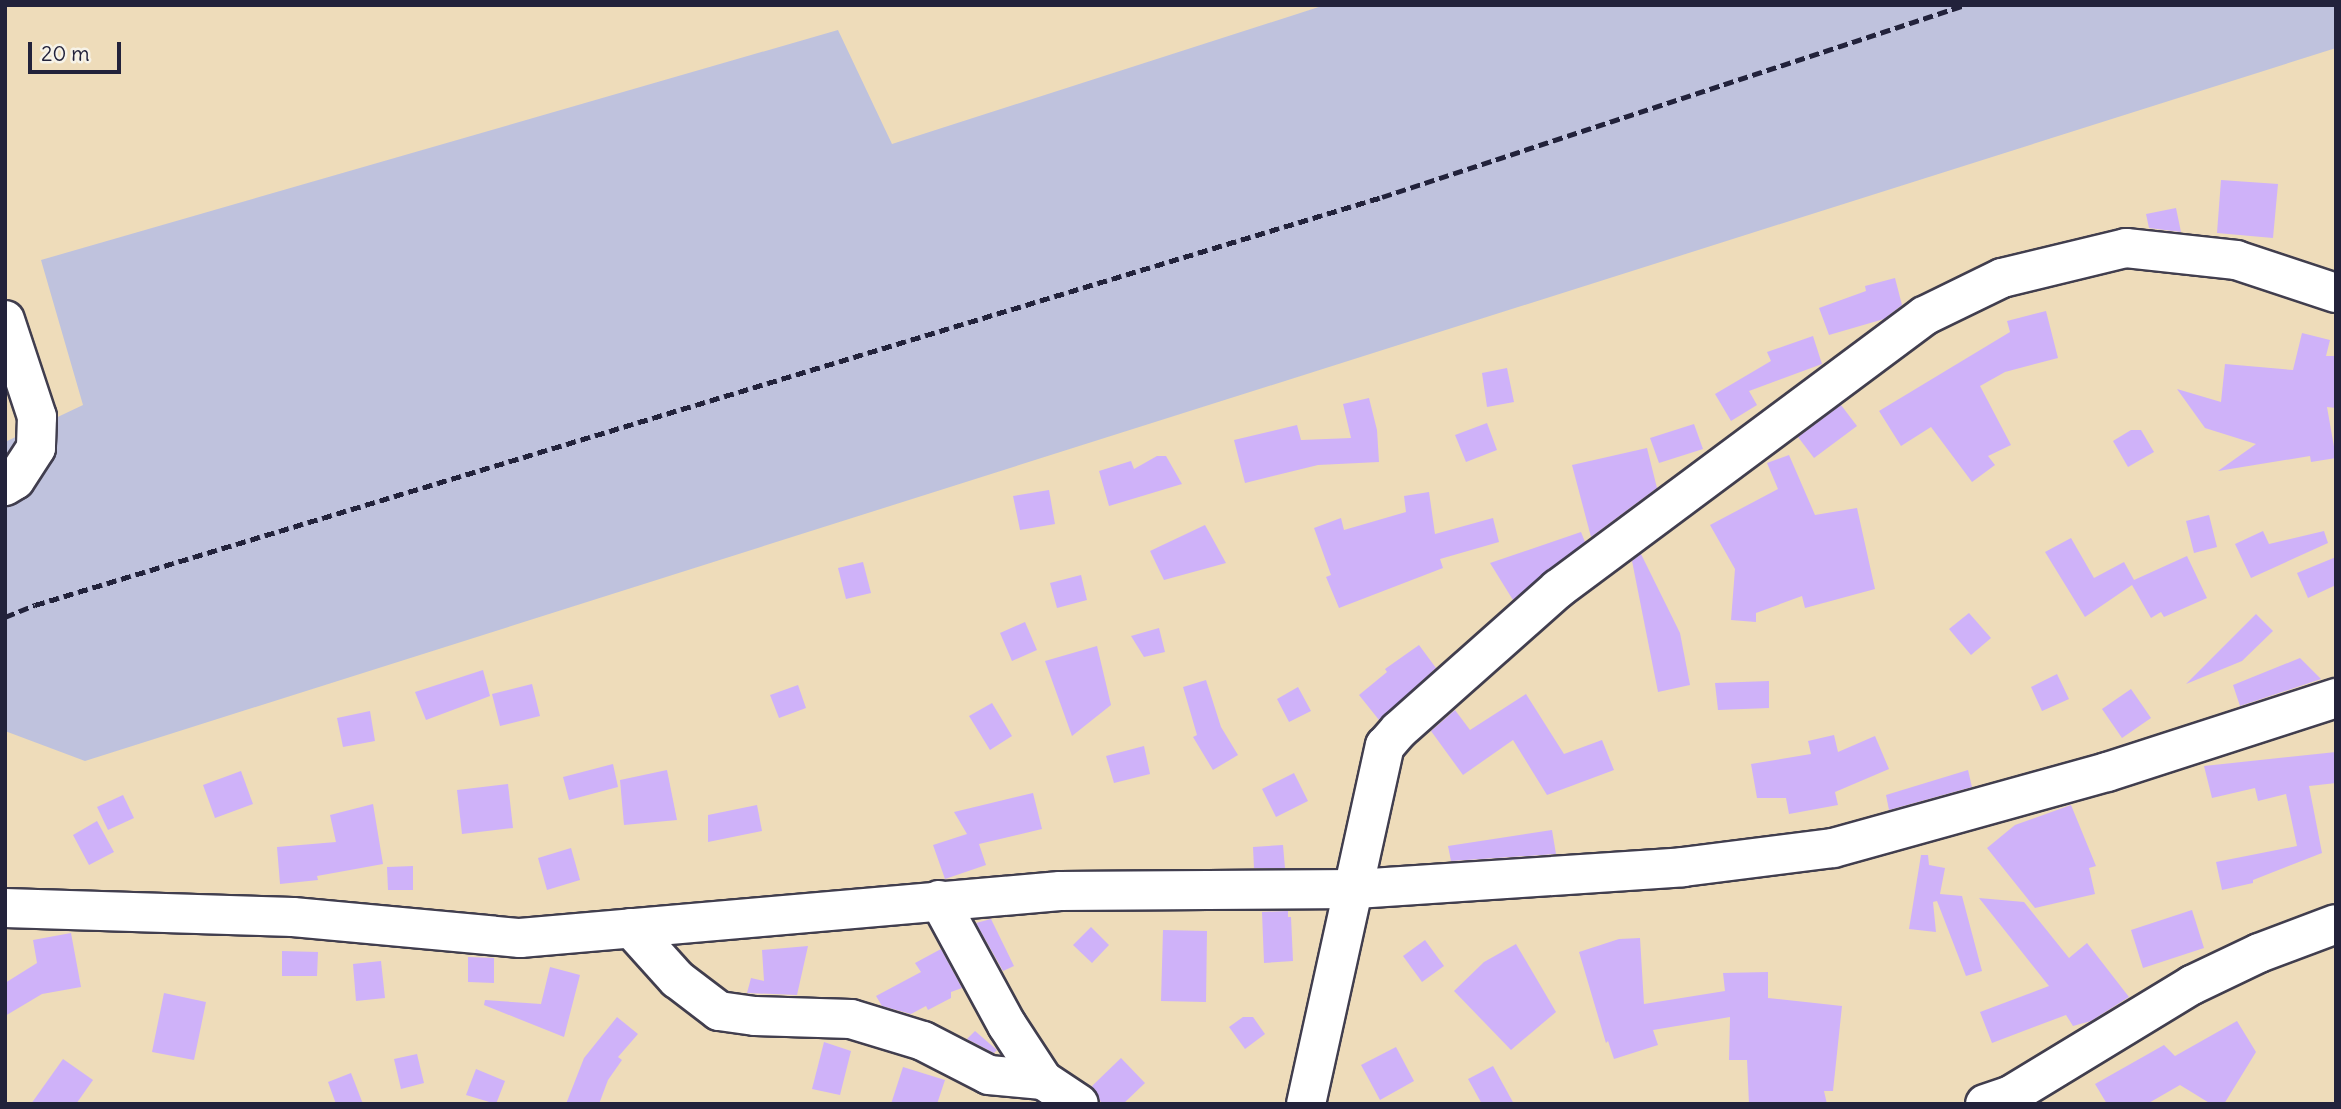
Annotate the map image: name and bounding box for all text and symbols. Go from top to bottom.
scale bar [32,28,124,72]
text: 20 m [41,40,90,67]

